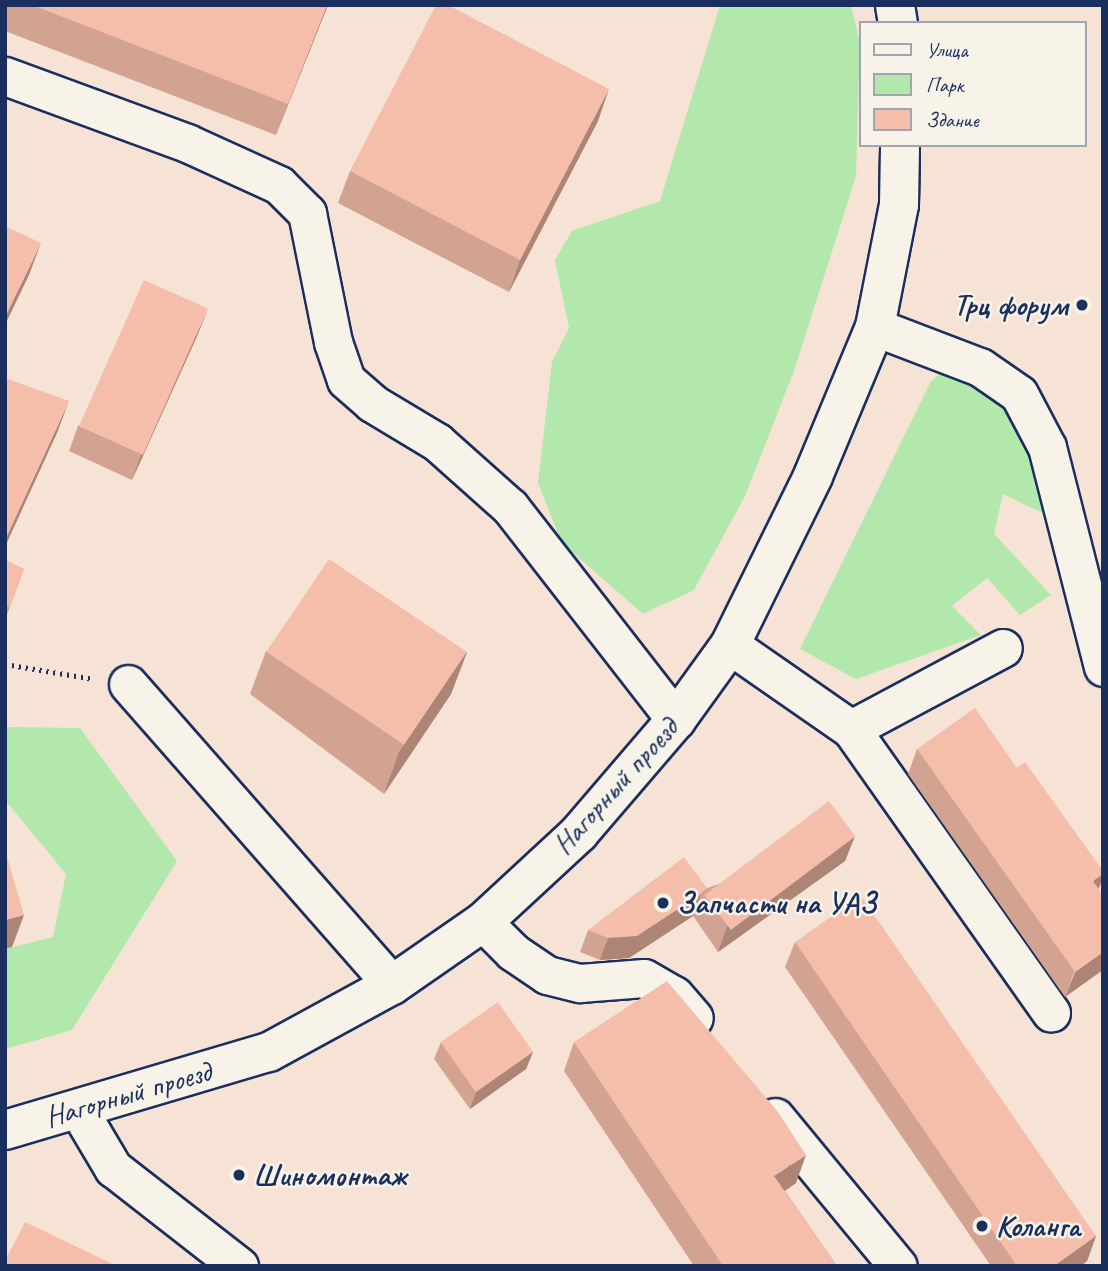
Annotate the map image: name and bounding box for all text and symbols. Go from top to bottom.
legend [860,21,1087,147]
text: Улица [926,37,968,63]
text: Парк [926,72,963,98]
text: Здание [926,107,979,133]
place label: Трц форум [956,287,1068,323]
marker: Трц форум [1074,297,1090,313]
street label: Нагорный проезд [544,710,686,862]
place label: Запчасти на УАЗ [677,885,875,921]
marker: Запчасти на УАЗ [655,895,671,911]
street label: Нагорный проезд [41,1053,215,1135]
place label: Шиномонтаж [253,1157,406,1193]
marker: Шиномонтаж [231,1167,247,1183]
place label: Коланга [996,1208,1080,1244]
marker: Коланга [974,1218,990,1234]

